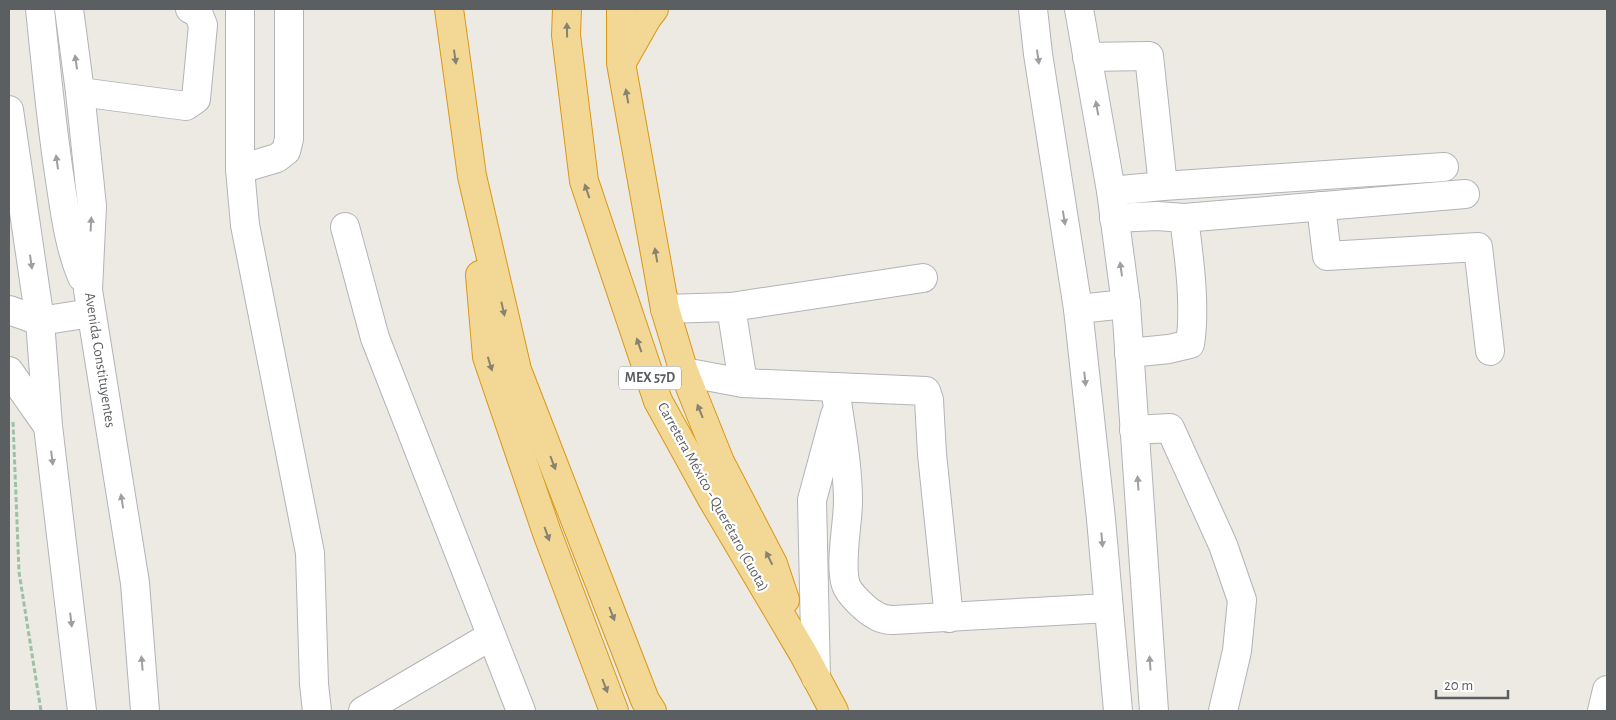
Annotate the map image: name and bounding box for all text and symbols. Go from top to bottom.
one-way arrow [563,21,571,37]
one-way arrow [452,49,460,65]
one-way arrow [1035,50,1043,66]
one-way arrow [72,54,80,70]
one-way arrow [622,87,630,103]
one-way arrow [1092,100,1100,116]
one-way arrow [53,154,61,170]
one-way arrow [583,183,591,198]
one-way arrow [1060,210,1068,226]
one-way arrow [88,215,96,231]
one-way arrow [651,247,659,263]
one-way arrow [27,254,35,270]
one-way arrow [1117,260,1125,276]
street label: Avenida Constituyentes [82,291,118,429]
one-way arrow [499,302,507,318]
one-way arrow [635,337,642,352]
one-way arrow [486,357,494,372]
road number: MEX 57D [619,366,681,389]
one-way arrow [1082,371,1090,387]
street label: Carretera México - Querétaro (Cuota) [655,400,771,594]
one-way arrow [695,404,703,418]
one-way arrow [48,451,56,467]
one-way arrow [549,456,557,471]
one-way arrow [1133,475,1141,491]
one-way arrow [118,493,126,509]
one-way arrow [544,527,551,542]
one-way arrow [1099,533,1107,549]
one-way arrow [765,551,773,565]
one-way arrow [609,607,616,622]
one-way arrow [67,612,75,628]
one-way arrow [137,654,145,670]
one-way arrow [1146,654,1154,670]
scale bar [1436,668,1508,700]
text: 20 m [1444,678,1473,693]
one-way arrow [602,679,609,694]

